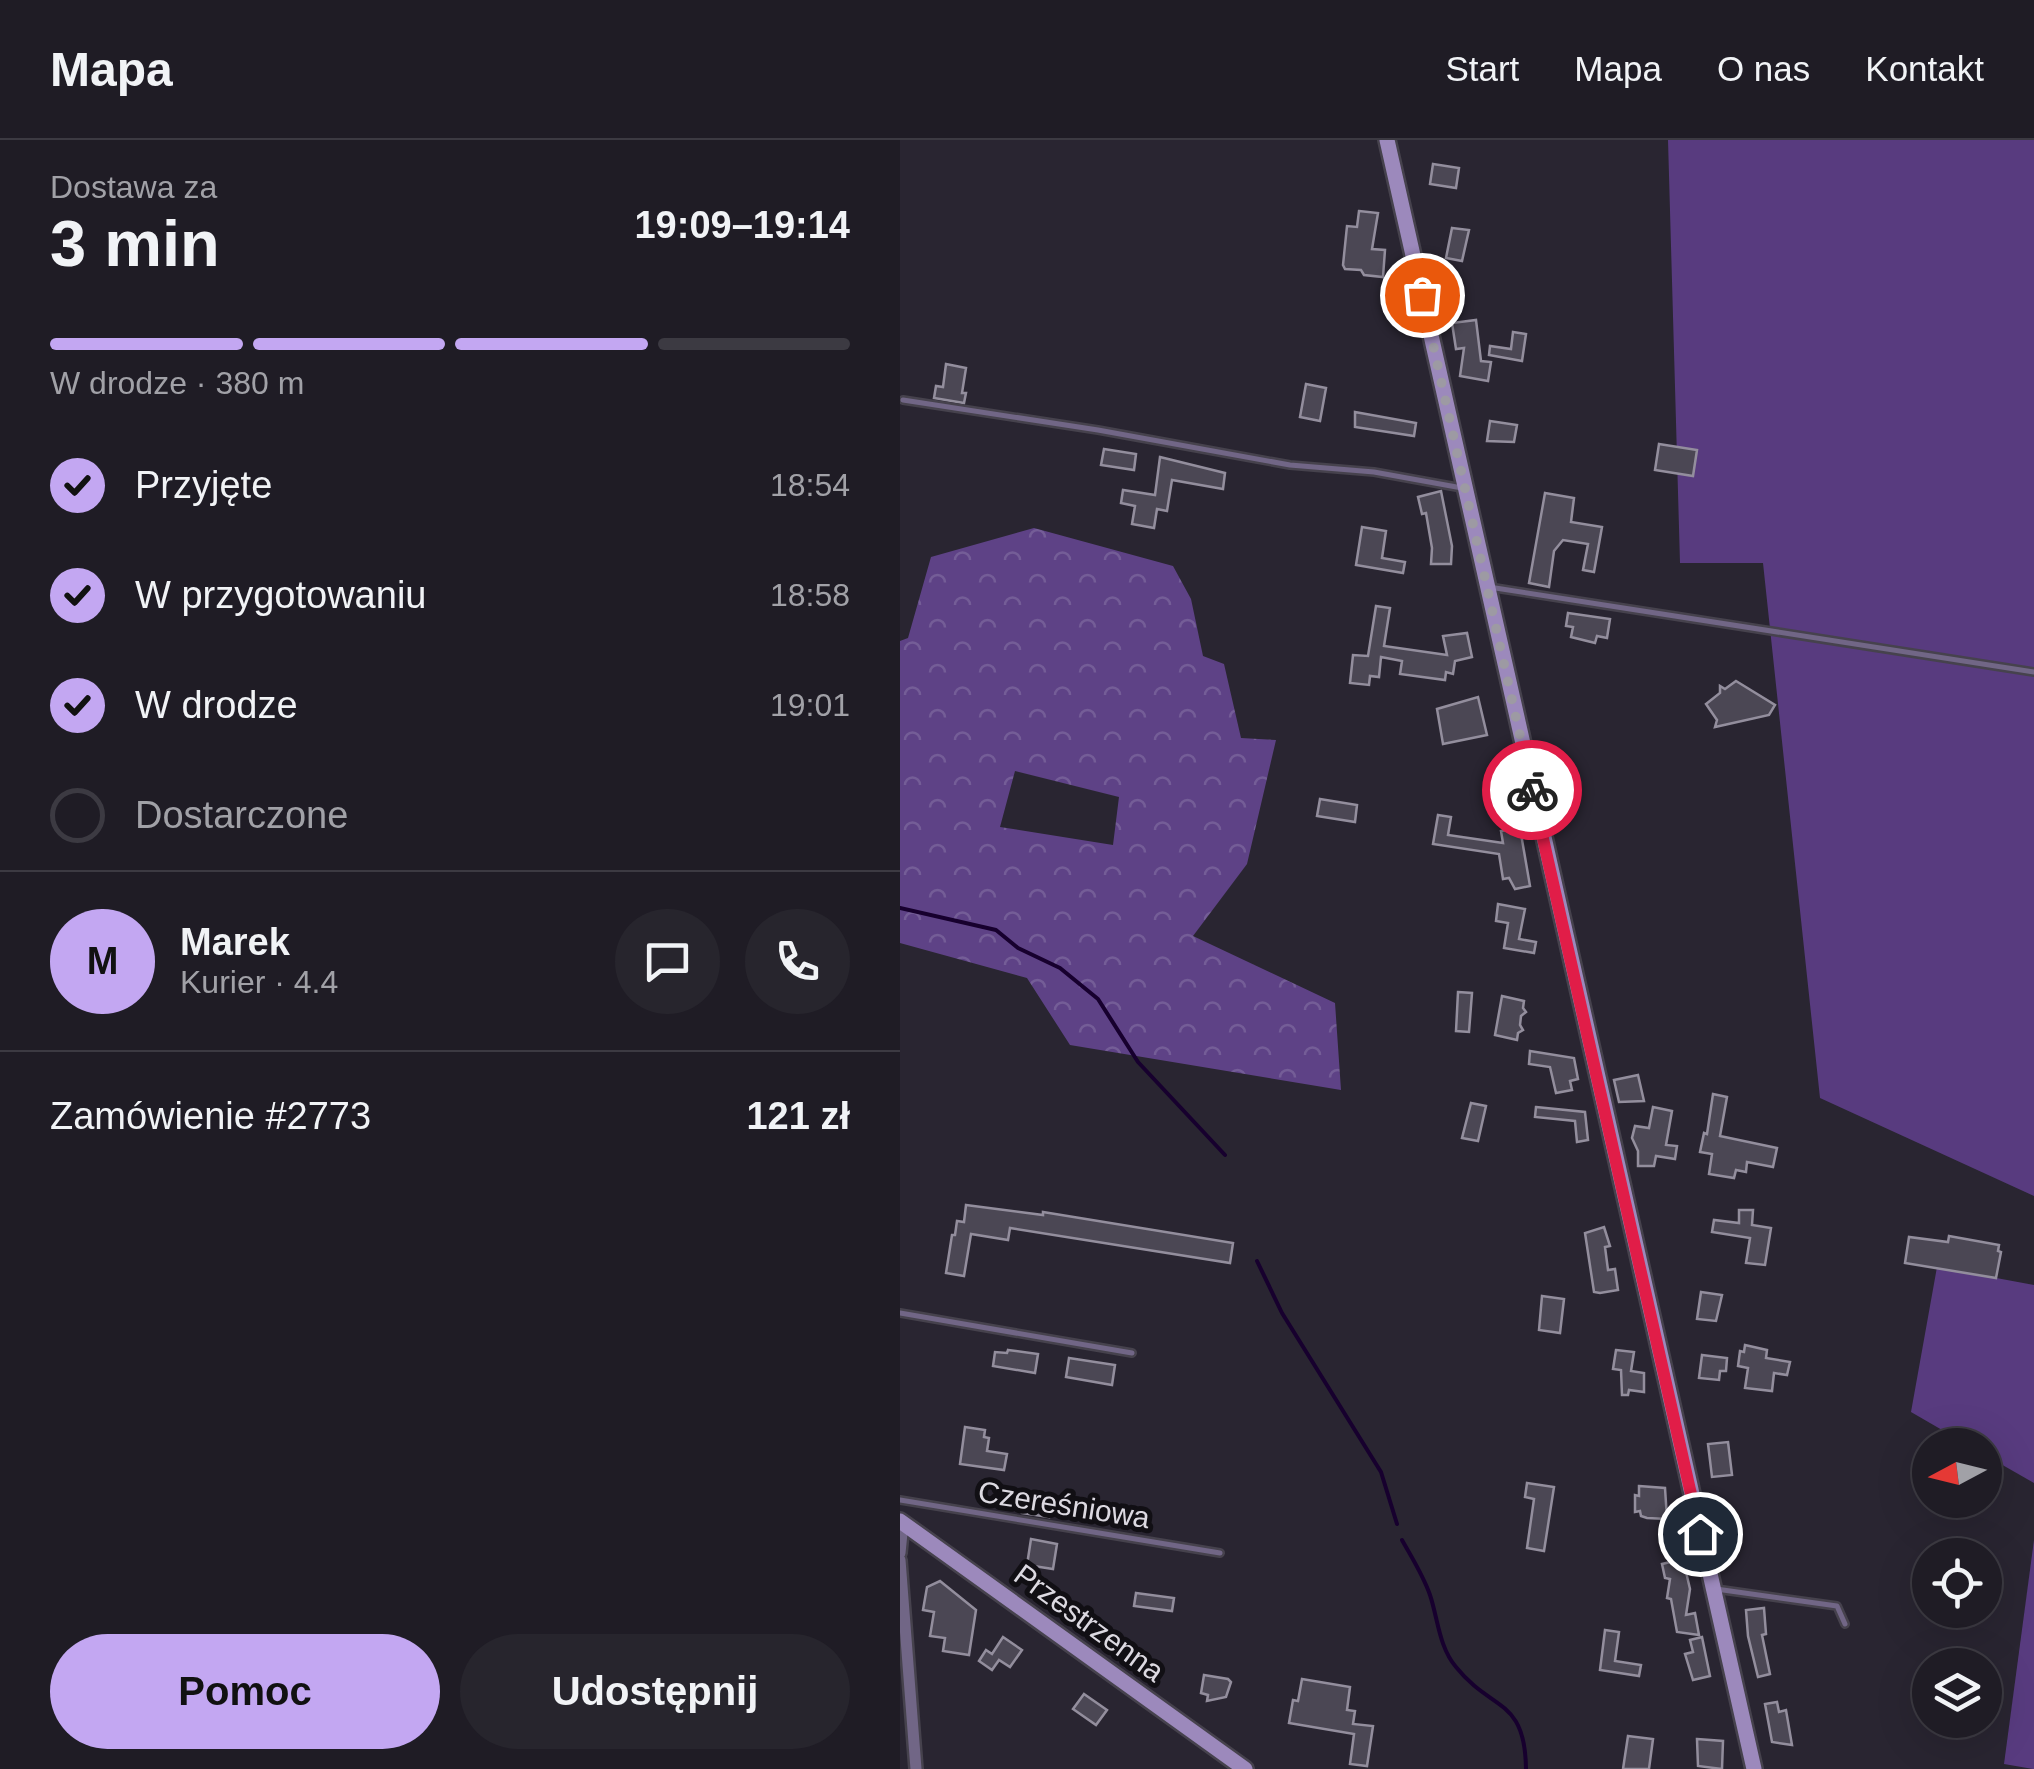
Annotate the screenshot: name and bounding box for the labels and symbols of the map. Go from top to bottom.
pin [1380,253,1465,338]
courier [1482,740,1582,840]
north arrow [1912,1428,2002,1518]
street label: Czereśniowa [976,1475,1153,1534]
pin [1658,1492,1743,1577]
street label: Przestrzenna [1008,1557,1171,1688]

